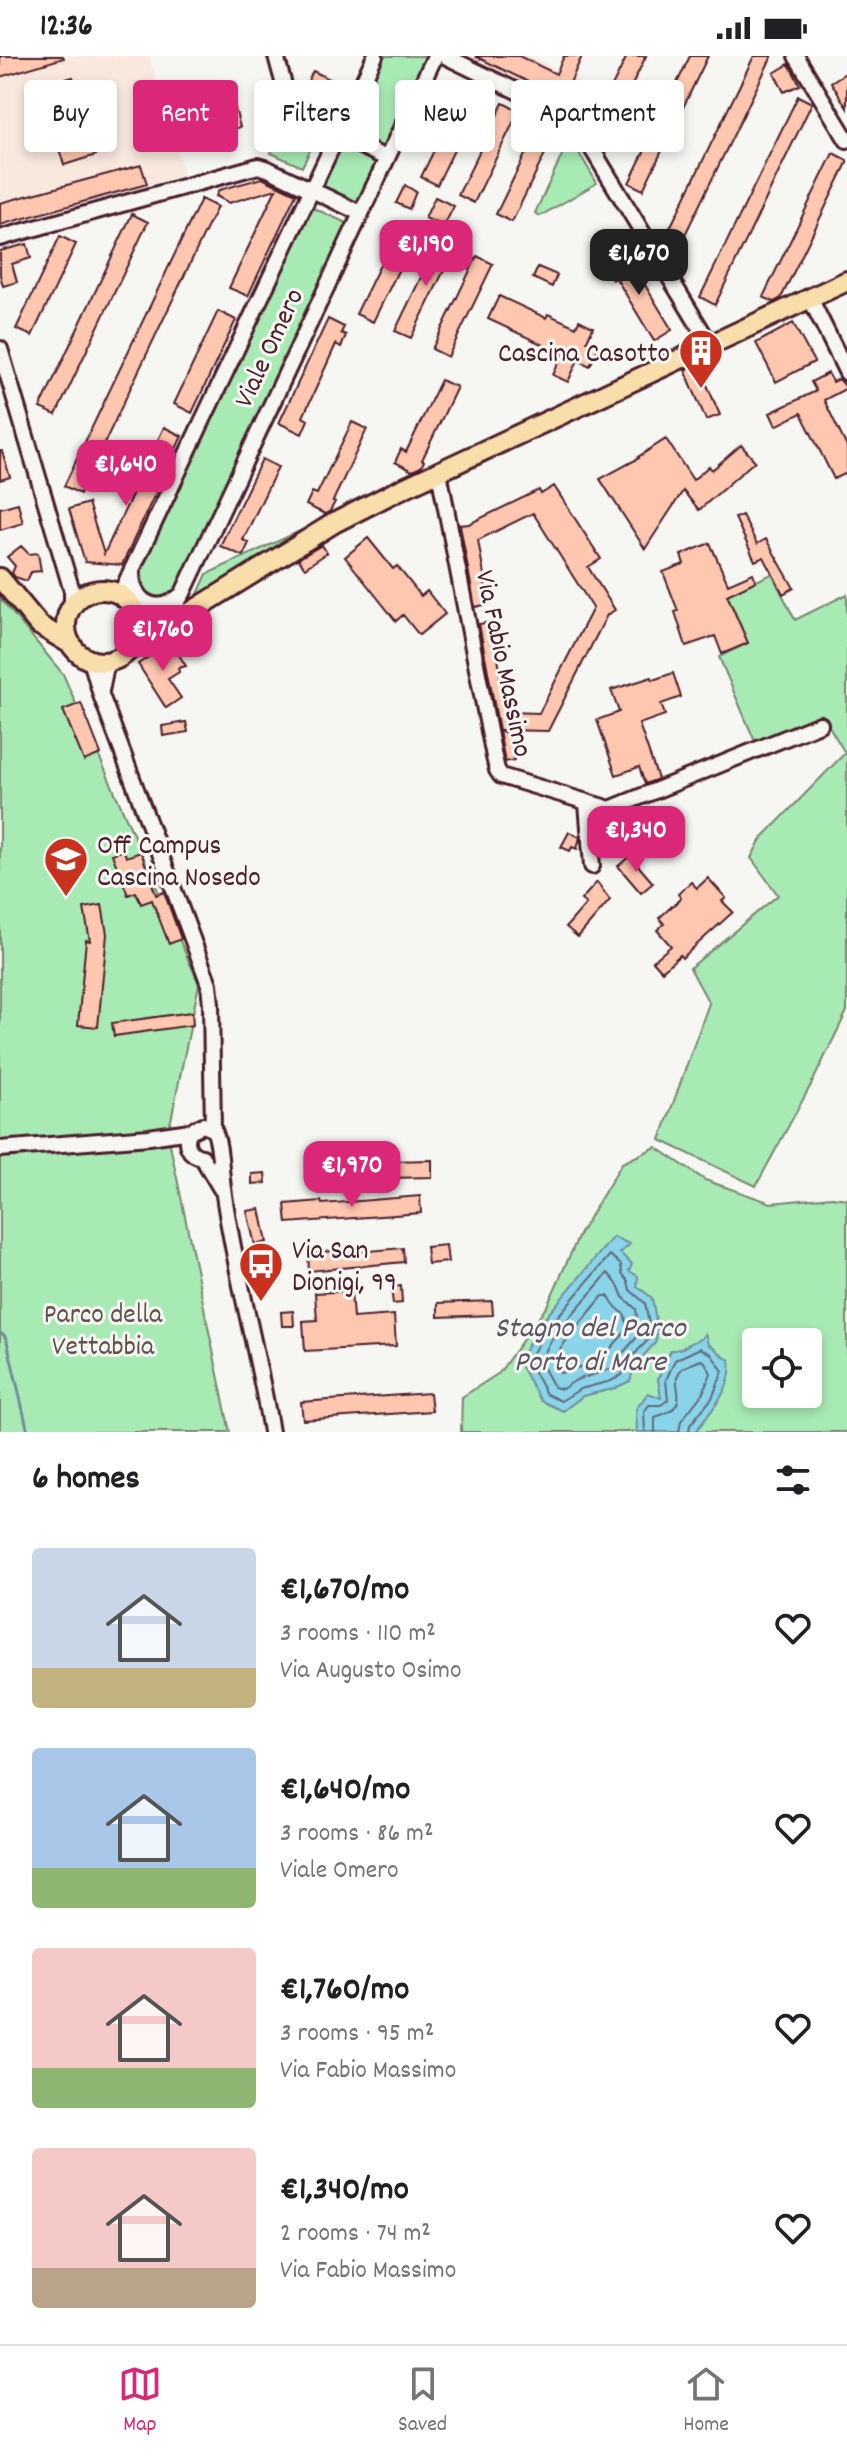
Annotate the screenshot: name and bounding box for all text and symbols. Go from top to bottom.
text: 12:36 [40,7,93,50]
chip: Buy [24,80,117,152]
chip: Rent [133,80,238,152]
chip: Filters [254,80,379,152]
chip: New [395,80,495,152]
chip: Apartment [511,80,684,152]
pin: €1,190 [361,220,491,288]
text: €1,190 [398,227,454,264]
pin: €1,670 [574,229,704,297]
text: €1,670 [608,236,670,273]
street label: Viale Omero [226,283,317,415]
building icon: Cascina Casotto [677,327,725,390]
place label: Cascina Casotto [498,336,670,376]
pin: €1,640 [61,440,191,508]
text: €1,640 [95,447,157,484]
street label: Via Fabio Massimo [462,567,540,761]
pin: €1,760 [98,605,228,673]
text: €1,760 [132,612,194,649]
pin: €1,340 [571,806,701,874]
text: €1,340 [605,813,667,850]
place label: Off Campus Cascina Nosedo [97,828,261,900]
school or university icon: Off Campus Cascina Nosedo [42,835,90,898]
pin: €1,970 [287,1141,417,1209]
text: €1,970 [321,1148,383,1185]
place label: Via San Dionigi, 99 [292,1233,397,1305]
bus stop icon: Via San Dionigi, 99 [237,1240,285,1303]
park label: Parco della Vettabbia [44,1297,163,1369]
water label: Stagno del Parco Porto di Mare [494,1309,687,1386]
map controls [742,1328,822,1408]
button: locate [742,1328,822,1408]
text: 6 homes [32,1456,140,1505]
icon: filters [771,1458,815,1502]
text: €1,670/mo [280,1567,409,1616]
icon: home [96,1580,192,1676]
icon: heart [771,1606,815,1650]
text: 3 rooms · 110 m² [280,1616,436,1653]
text: Via Augusto Osimo [280,1653,462,1690]
text: €1,640/mo [280,1767,410,1816]
icon: home [96,1780,192,1876]
icon: heart [771,1806,815,1850]
text: 3 rooms · 86 m² [280,1816,433,1853]
text: Viale Omero [280,1853,398,1890]
text: €1,760/mo [280,1967,409,2016]
icon: home [96,1980,192,2076]
icon: heart [771,2006,815,2050]
text: 3 rooms · 95 m² [280,2016,434,2053]
text: Via Fabio Massimo [280,2053,456,2090]
text: €1,340/mo [280,2167,409,2216]
icon: home [96,2180,192,2276]
icon: heart [771,2206,815,2250]
text: 2 rooms · 74 m² [280,2216,431,2253]
text: Via Fabio Massimo [280,2253,456,2290]
tab: Map [118,2362,162,2441]
tab: Saved [398,2362,447,2441]
tab: Home [683,2362,729,2441]

